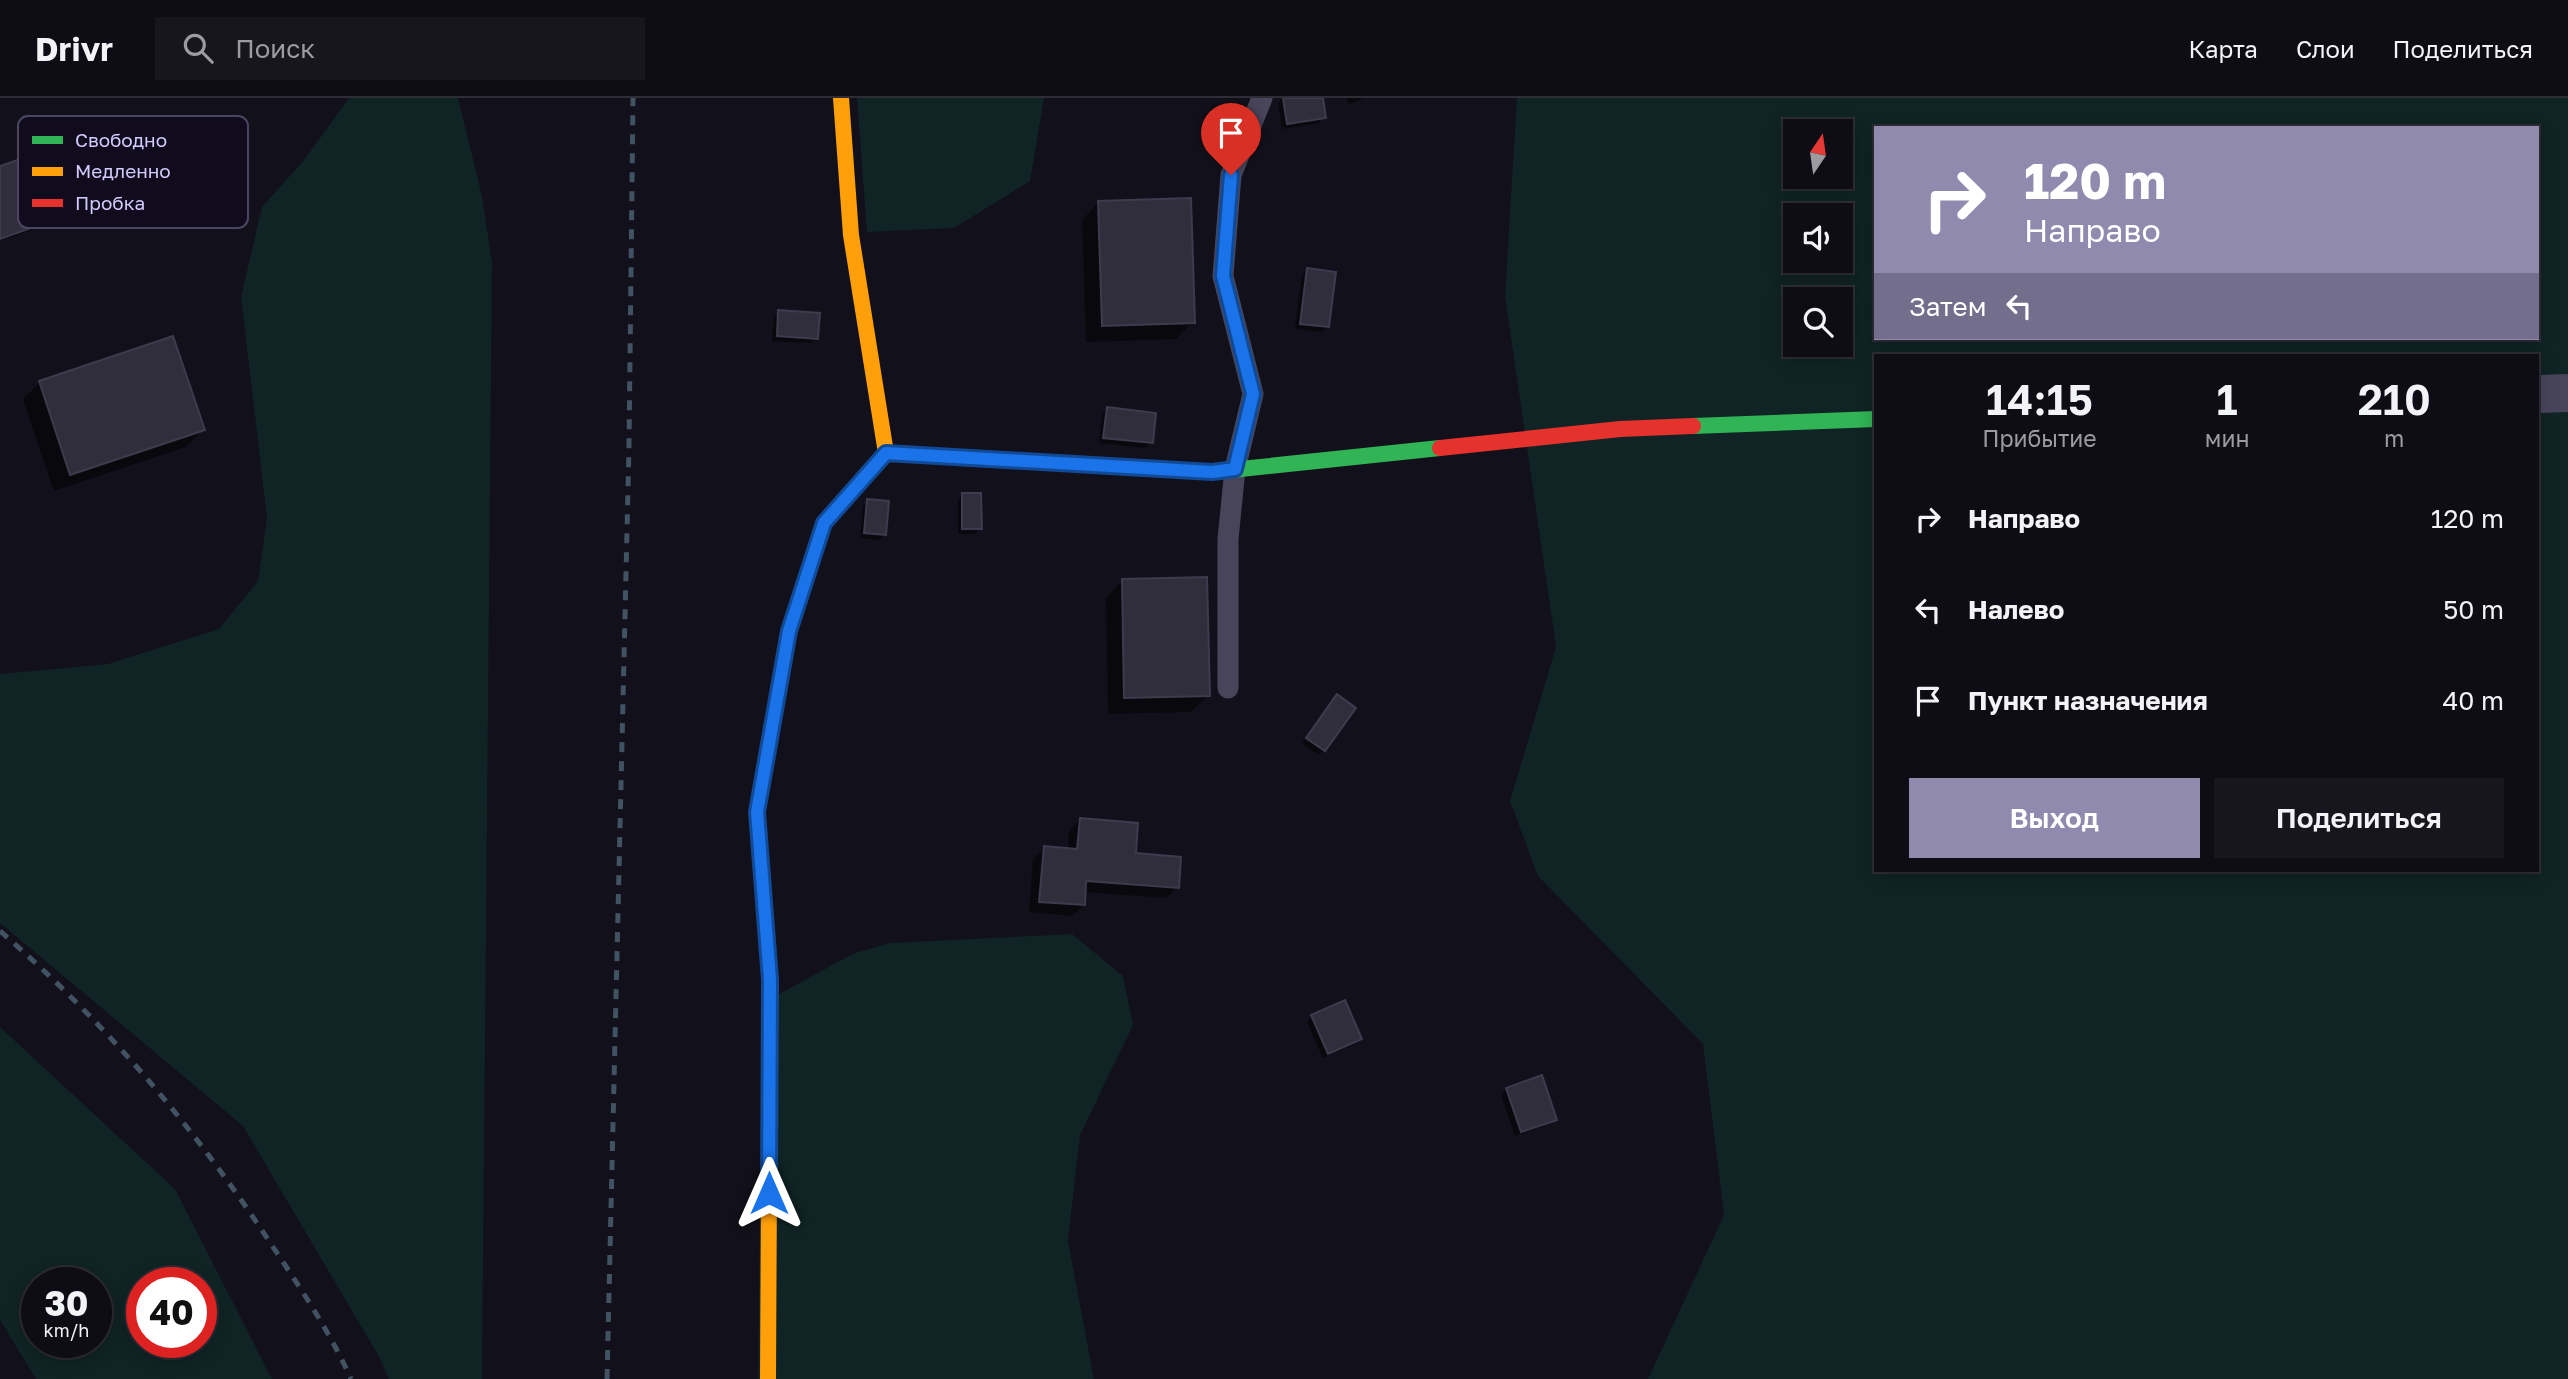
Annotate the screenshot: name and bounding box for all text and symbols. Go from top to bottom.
search box [155,17,645,80]
text: Drivr [35,29,113,68]
icon: search [179,29,217,67]
text: Поиск [235,33,315,64]
text: Карта [2188,34,2258,63]
text: Слои [2296,34,2355,63]
text: Поделиться [2393,34,2533,63]
pin [1201,103,1261,175]
icon: arrive [1212,114,1250,152]
legend [18,116,248,228]
north arrow [1783,119,1853,189]
map controls [1783,119,1853,357]
text: Свободно [75,128,167,151]
text: 120 m [2024,151,2166,210]
icon: right [1909,154,2000,245]
text: Медленно [75,159,171,182]
text: Пробка [75,191,145,214]
button: sound [1783,203,1853,273]
text: Направо [2024,211,2161,249]
button: search [1783,287,1853,357]
icon: left [2000,287,2038,325]
text: Затем [1909,291,1986,322]
text: 14:15 [1986,374,2093,424]
text: 1 [2217,374,2238,424]
text: 210 [2358,374,2431,424]
text: Прибытие [1982,424,2097,452]
text: мин [2205,424,2249,452]
text: m [2384,424,2404,452]
icon: right [1909,500,1947,538]
text: Направо [1968,503,2080,534]
text: 120 m [2431,503,2504,534]
icon: left [1909,591,1947,629]
text: Налево [1968,594,2064,625]
text: 50 m [2443,594,2504,625]
icon: arrive [1909,682,1947,720]
text: Пункт назначения [1968,685,2208,716]
text: 40 m [2443,685,2504,716]
button: Выход [1909,778,2200,858]
button: Поделиться [2214,778,2504,858]
position arrow [732,1156,806,1230]
speed limit sign: 40 [126,1267,217,1358]
text: 30 [44,1282,89,1324]
text: km/h [44,1319,89,1341]

